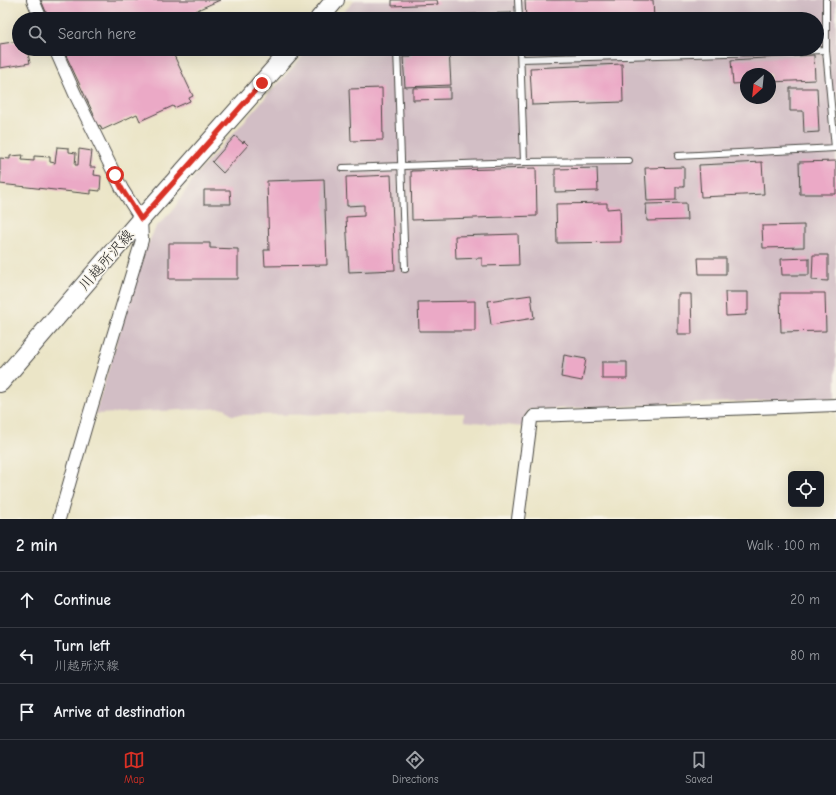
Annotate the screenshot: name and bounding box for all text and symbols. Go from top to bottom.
search box [12,12,824,56]
icon: search [26,23,48,45]
text: Search here [58,25,136,43]
north arrow [740,68,776,104]
route end [253,74,271,92]
route start [106,166,124,184]
street label: 川越所沢線 [75,226,137,294]
map controls [788,471,824,507]
button: locate [788,471,824,507]
text: 2 min [16,536,57,555]
text: Walk · 100 m [747,538,820,553]
icon: ahead [16,589,38,611]
text: Continue [54,591,111,609]
text: 20 m [790,592,820,607]
text: Turn left [54,637,110,655]
icon: left [16,645,38,667]
text: 80 m [790,648,820,663]
text: 川越所沢線 [54,658,119,673]
icon: arrive [16,701,38,723]
text: Arrive at destination [54,703,185,721]
tab: Map [123,749,145,786]
tab: Directions [392,749,439,786]
tab: Saved [685,749,713,786]

